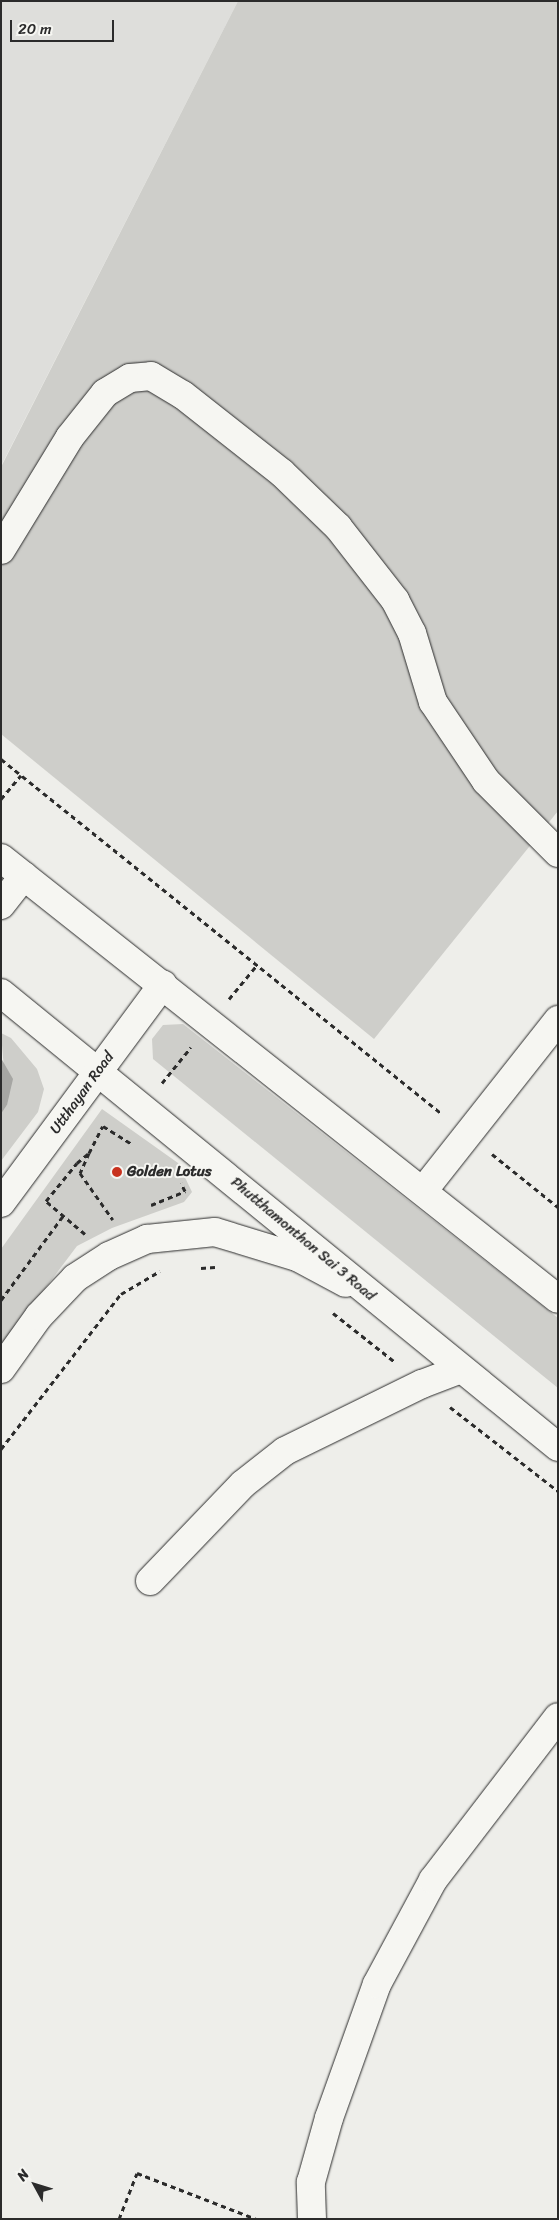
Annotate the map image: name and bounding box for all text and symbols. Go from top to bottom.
scale bar [12,10,116,42]
text: 20 m [18,16,52,42]
street label: Utthayan Road [46,1048,118,1138]
place label: Golden Lotus [127,1163,212,1181]
marker: Golden Lotus [111,1166,123,1178]
street label: Phutthamonthon Sai 3 Road [227,1173,379,1305]
north arrow [10,2160,60,2210]
text: N [10,2164,36,2187]

